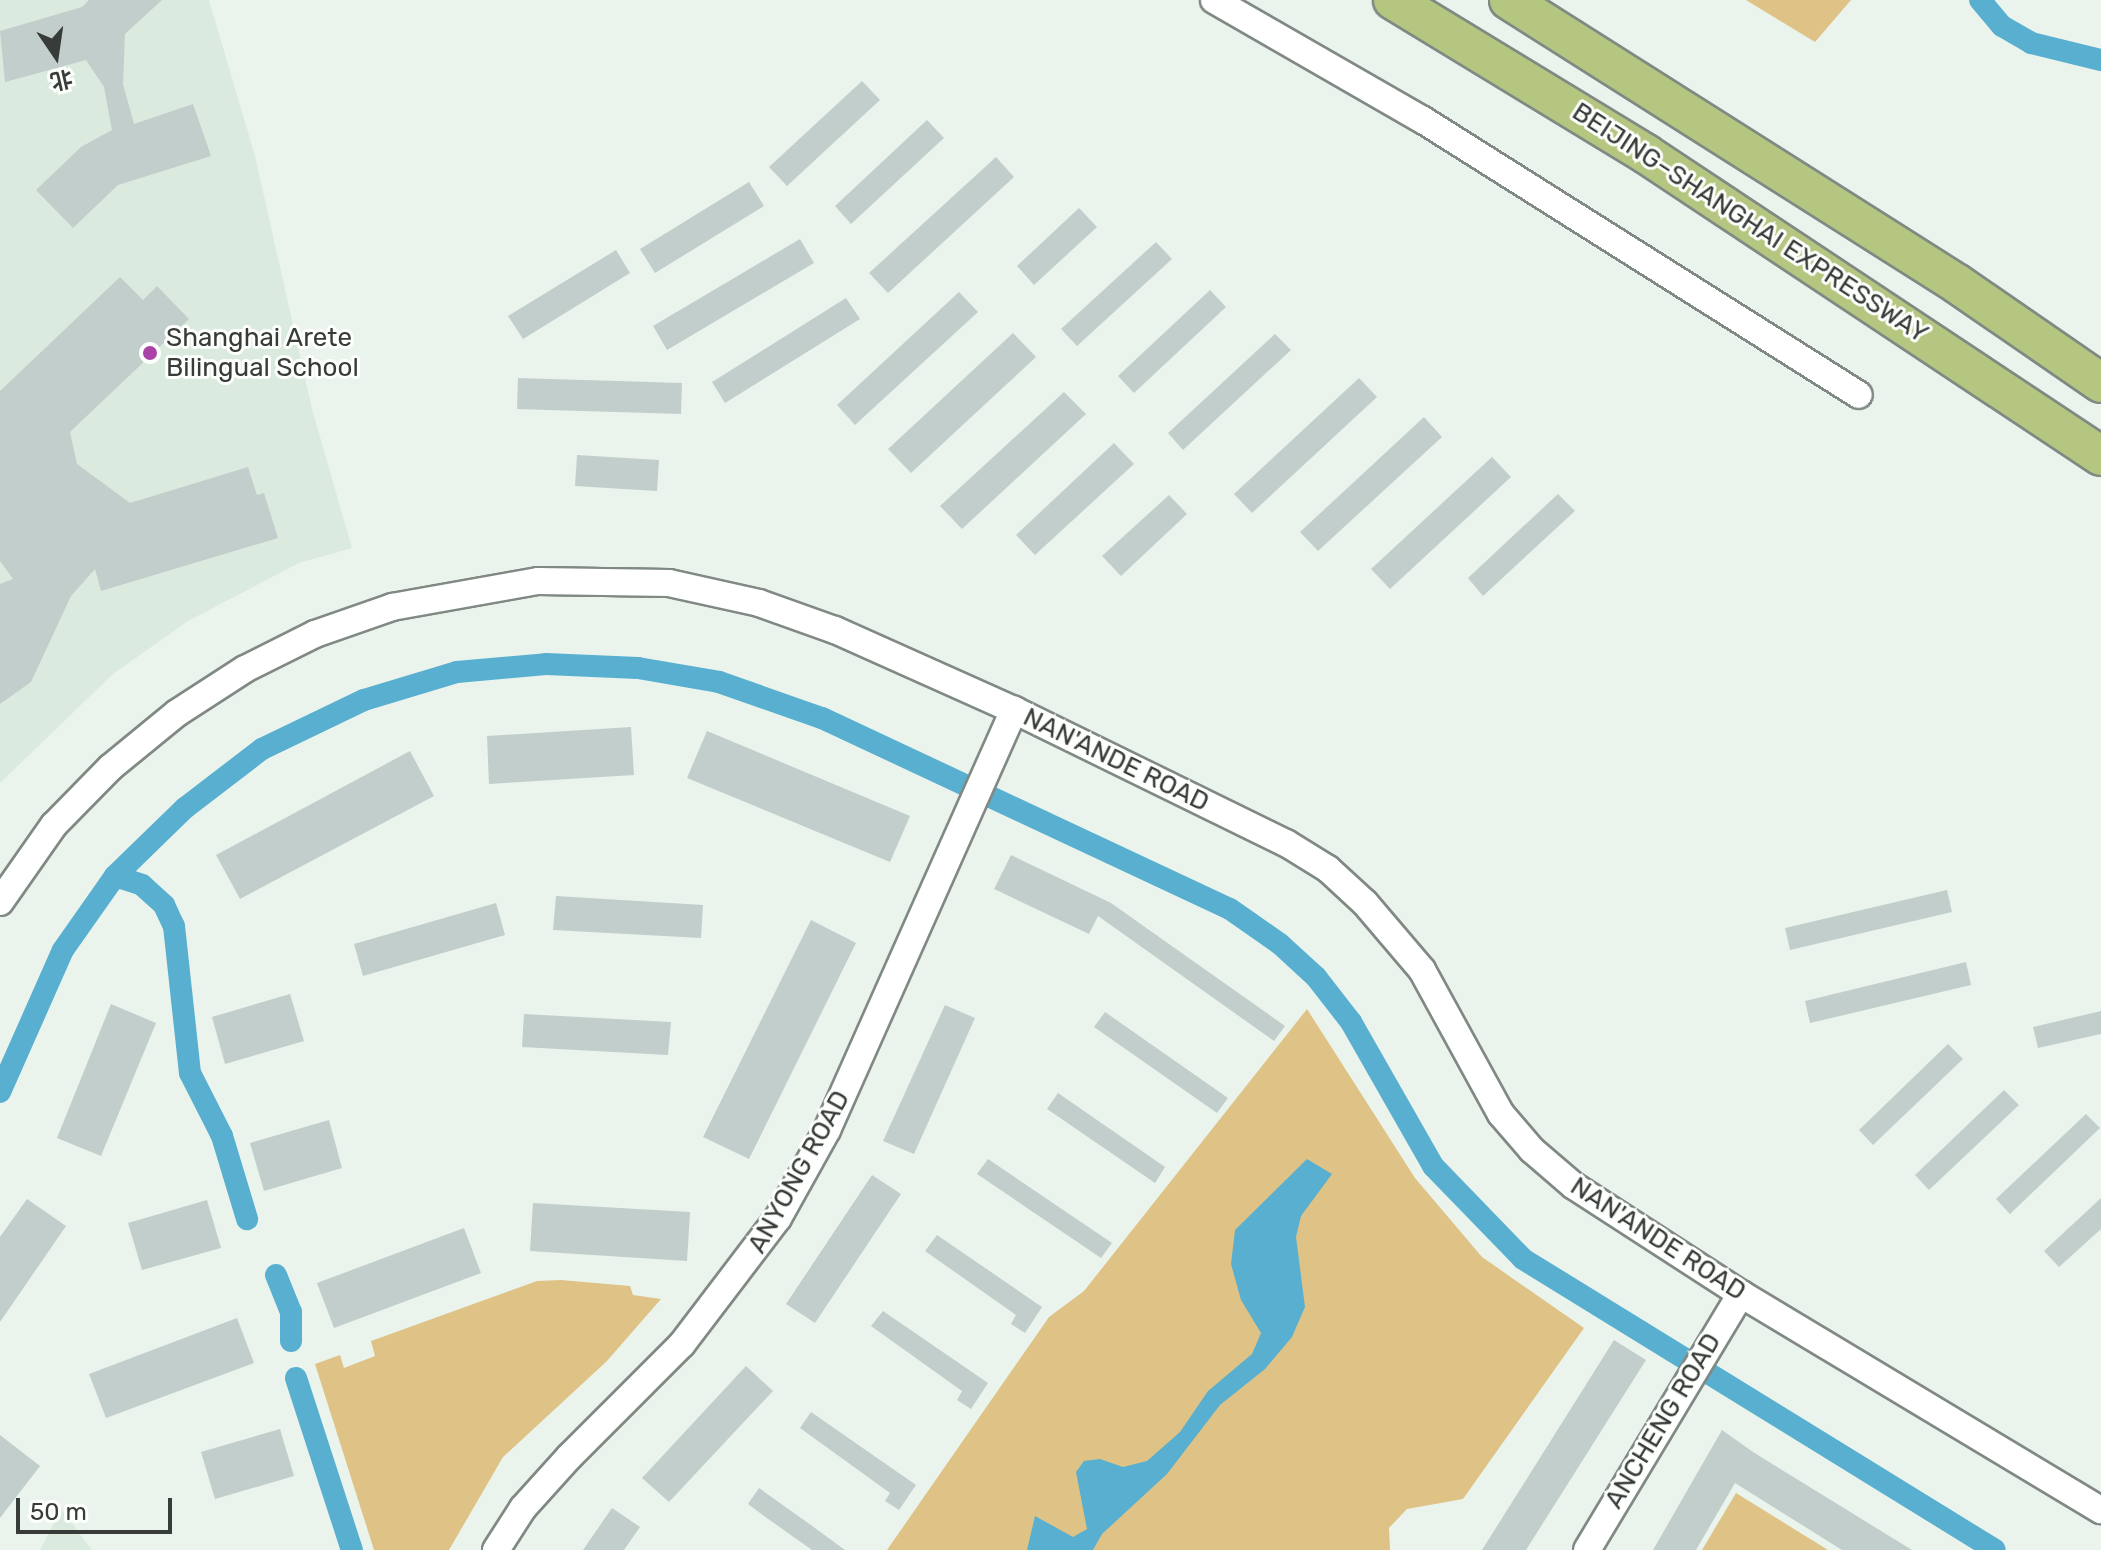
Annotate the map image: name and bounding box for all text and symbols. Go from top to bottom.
north arrow [16,16,96,96]
text: 北 [48,64,75,96]
street label: BEIJING–SHANGHAI EXPRESSWAY [1566,96,1934,350]
place label: Shanghai Arete Bilingual School [166,322,359,384]
marker: Shanghai Arete Bilingual School [141,344,159,362]
street label: NAN'ANDE ROAD [1018,702,1214,818]
street label: ANYONG ROAD [742,1085,856,1259]
street label: NAN'ANDE ROAD [1565,1171,1751,1307]
street label: ANCHENG ROAD [1598,1328,1728,1514]
scale bar [20,1482,176,1532]
text: 50 m [30,1498,87,1526]

